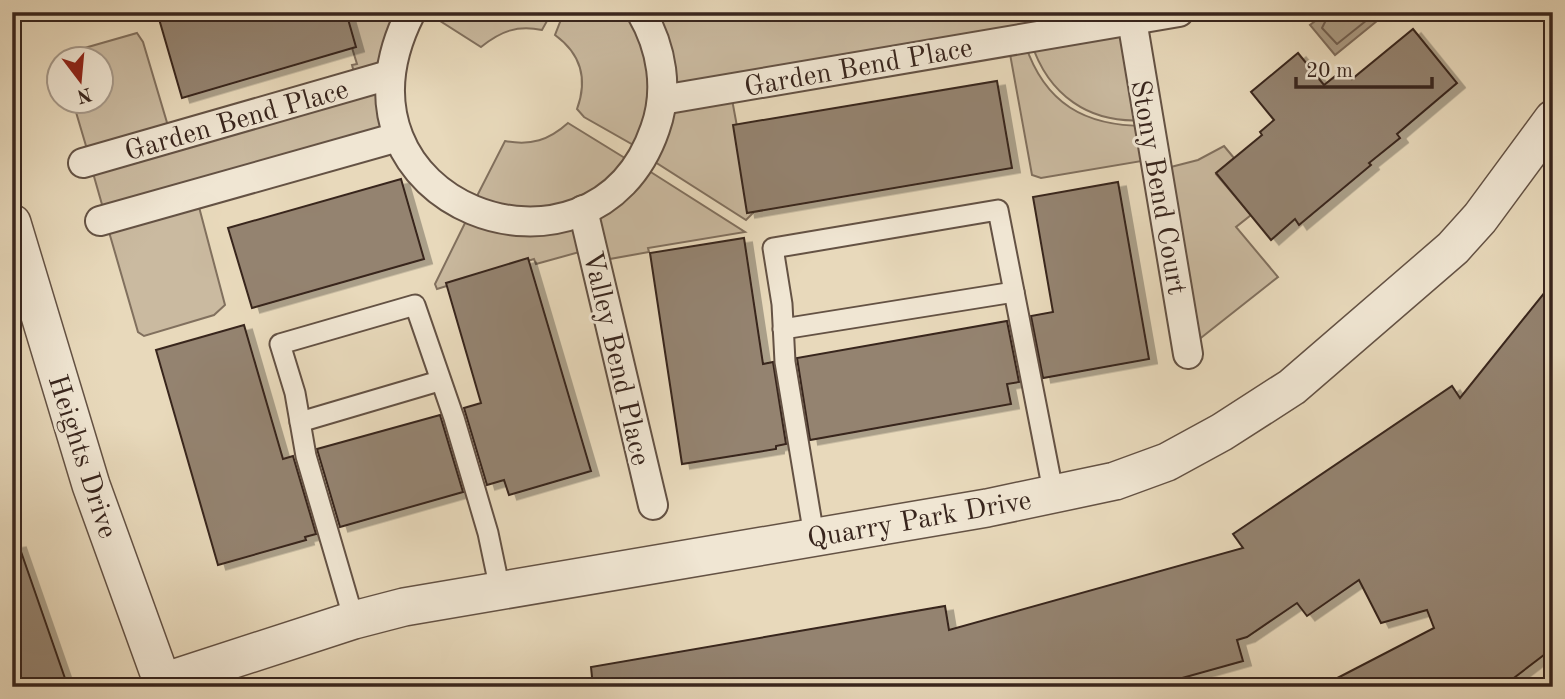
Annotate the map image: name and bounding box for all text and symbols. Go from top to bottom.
street label: Garden Bend Place [742,35,975,103]
north arrow [46,46,116,116]
scale bar [1296,46,1432,90]
text: 20 m [1306,61,1353,82]
street label: Garden Bend Place [122,77,352,167]
street label: Stony Bend Court [1124,78,1190,297]
text: N [74,83,94,105]
street label: Valley Bend Place [577,249,653,469]
street label: Heights Drive [42,372,121,542]
street label: Quarry Park Drive [805,487,1034,554]

